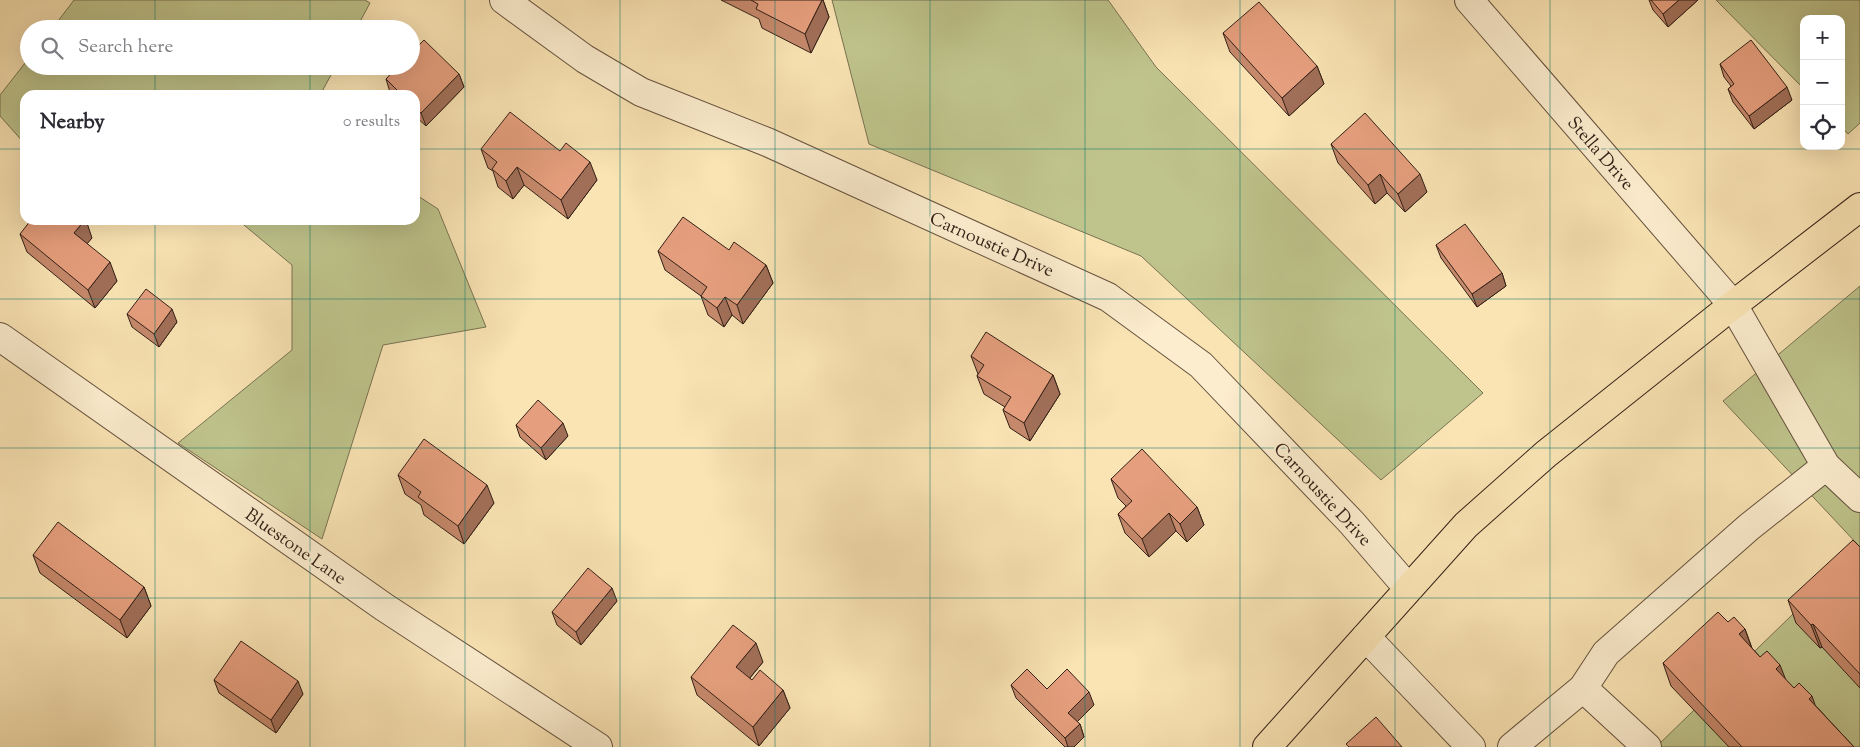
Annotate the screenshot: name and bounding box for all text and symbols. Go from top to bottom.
map controls [1800,15,1845,150]
button: + [1800,15,1845,60]
search box [20,20,420,75]
icon: search [38,34,66,62]
text: Search here [78,34,173,61]
button: − [1800,60,1845,105]
button: locate [1800,105,1845,150]
text: Nearby [40,108,105,138]
text: 0 results [343,111,400,134]
street label: Stella Drive [1560,112,1639,197]
street label: Carnoustie Drive [925,207,1057,285]
street label: Carnoustie Drive [1267,438,1377,553]
street label: Bluestone Lane [239,503,351,592]

